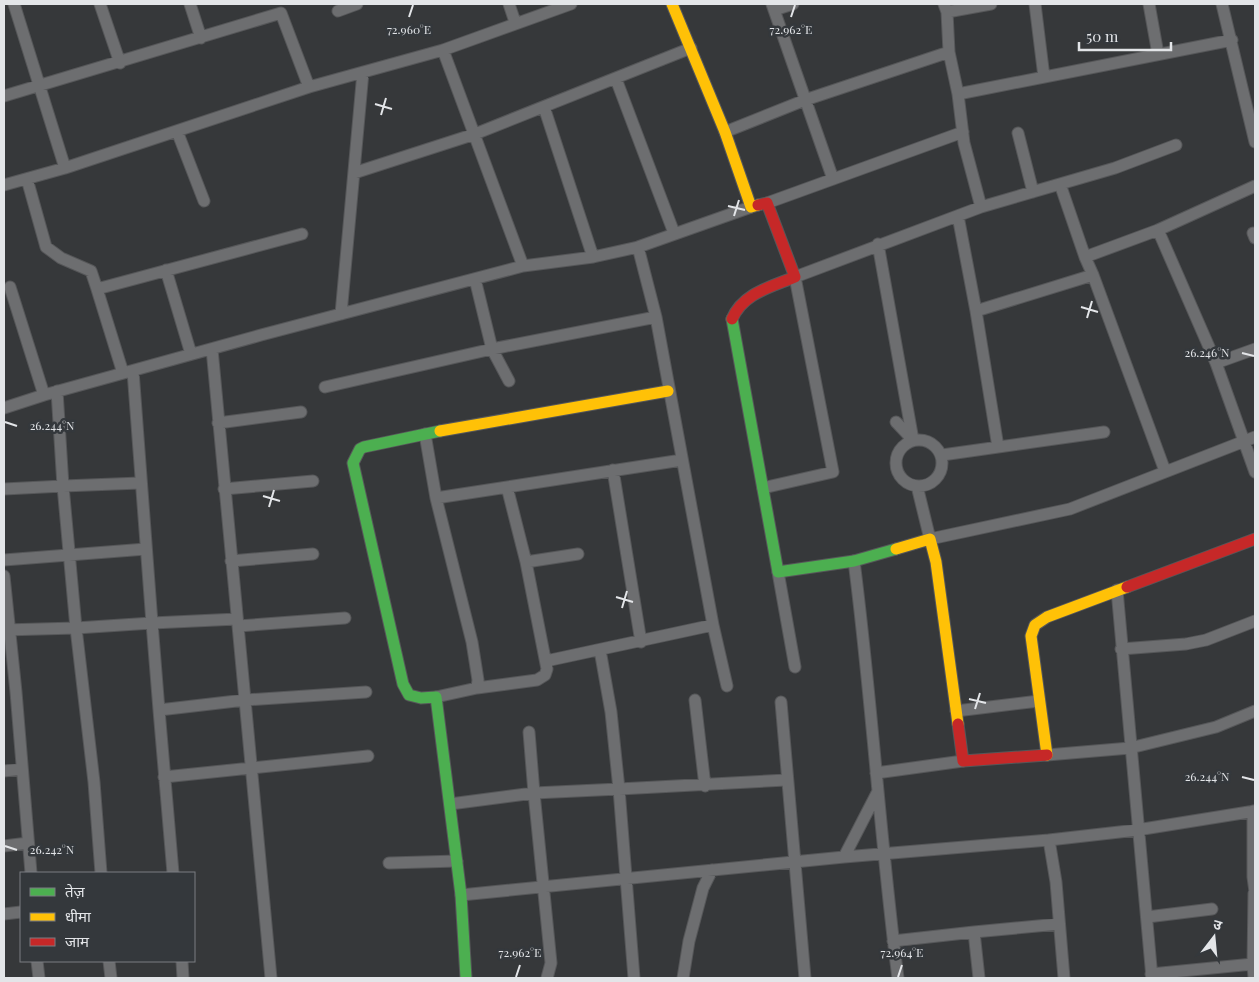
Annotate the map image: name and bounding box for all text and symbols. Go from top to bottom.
scale bar [1079,20,1172,52]
text: 72.960°E [387,21,431,37]
text: 72.962°E [770,21,812,37]
text: 50 m [1086,26,1119,46]
text: 26.246°N [1184,344,1230,360]
text: 26.244°N [30,417,75,433]
text: 26.244°N [1185,768,1230,784]
text: 26.242°N [30,841,75,857]
legend [20,872,195,962]
text: तेज़ [65,881,86,901]
text: धीमा [65,906,92,926]
north arrow [1189,912,1239,962]
text: उ [1211,914,1225,935]
text: जाम [65,931,90,951]
text: 72.962°E [499,944,541,960]
text: 72.964°E [881,944,923,960]

